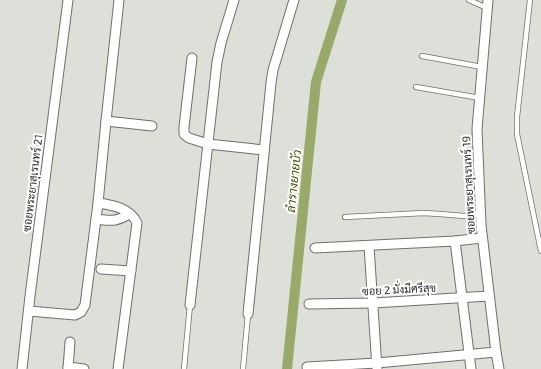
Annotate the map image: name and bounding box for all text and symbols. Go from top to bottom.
street label: ซอยพระยาสุเรนทร์ 21 [19,133,47,233]
street label: ซอยพระยาสุเรนทร์ 19 [458,136,480,234]
water label: ลำรางยายบัว [283,149,303,213]
street label: ซอย 2 มั่งมีศรีสุข [362,277,436,300]

